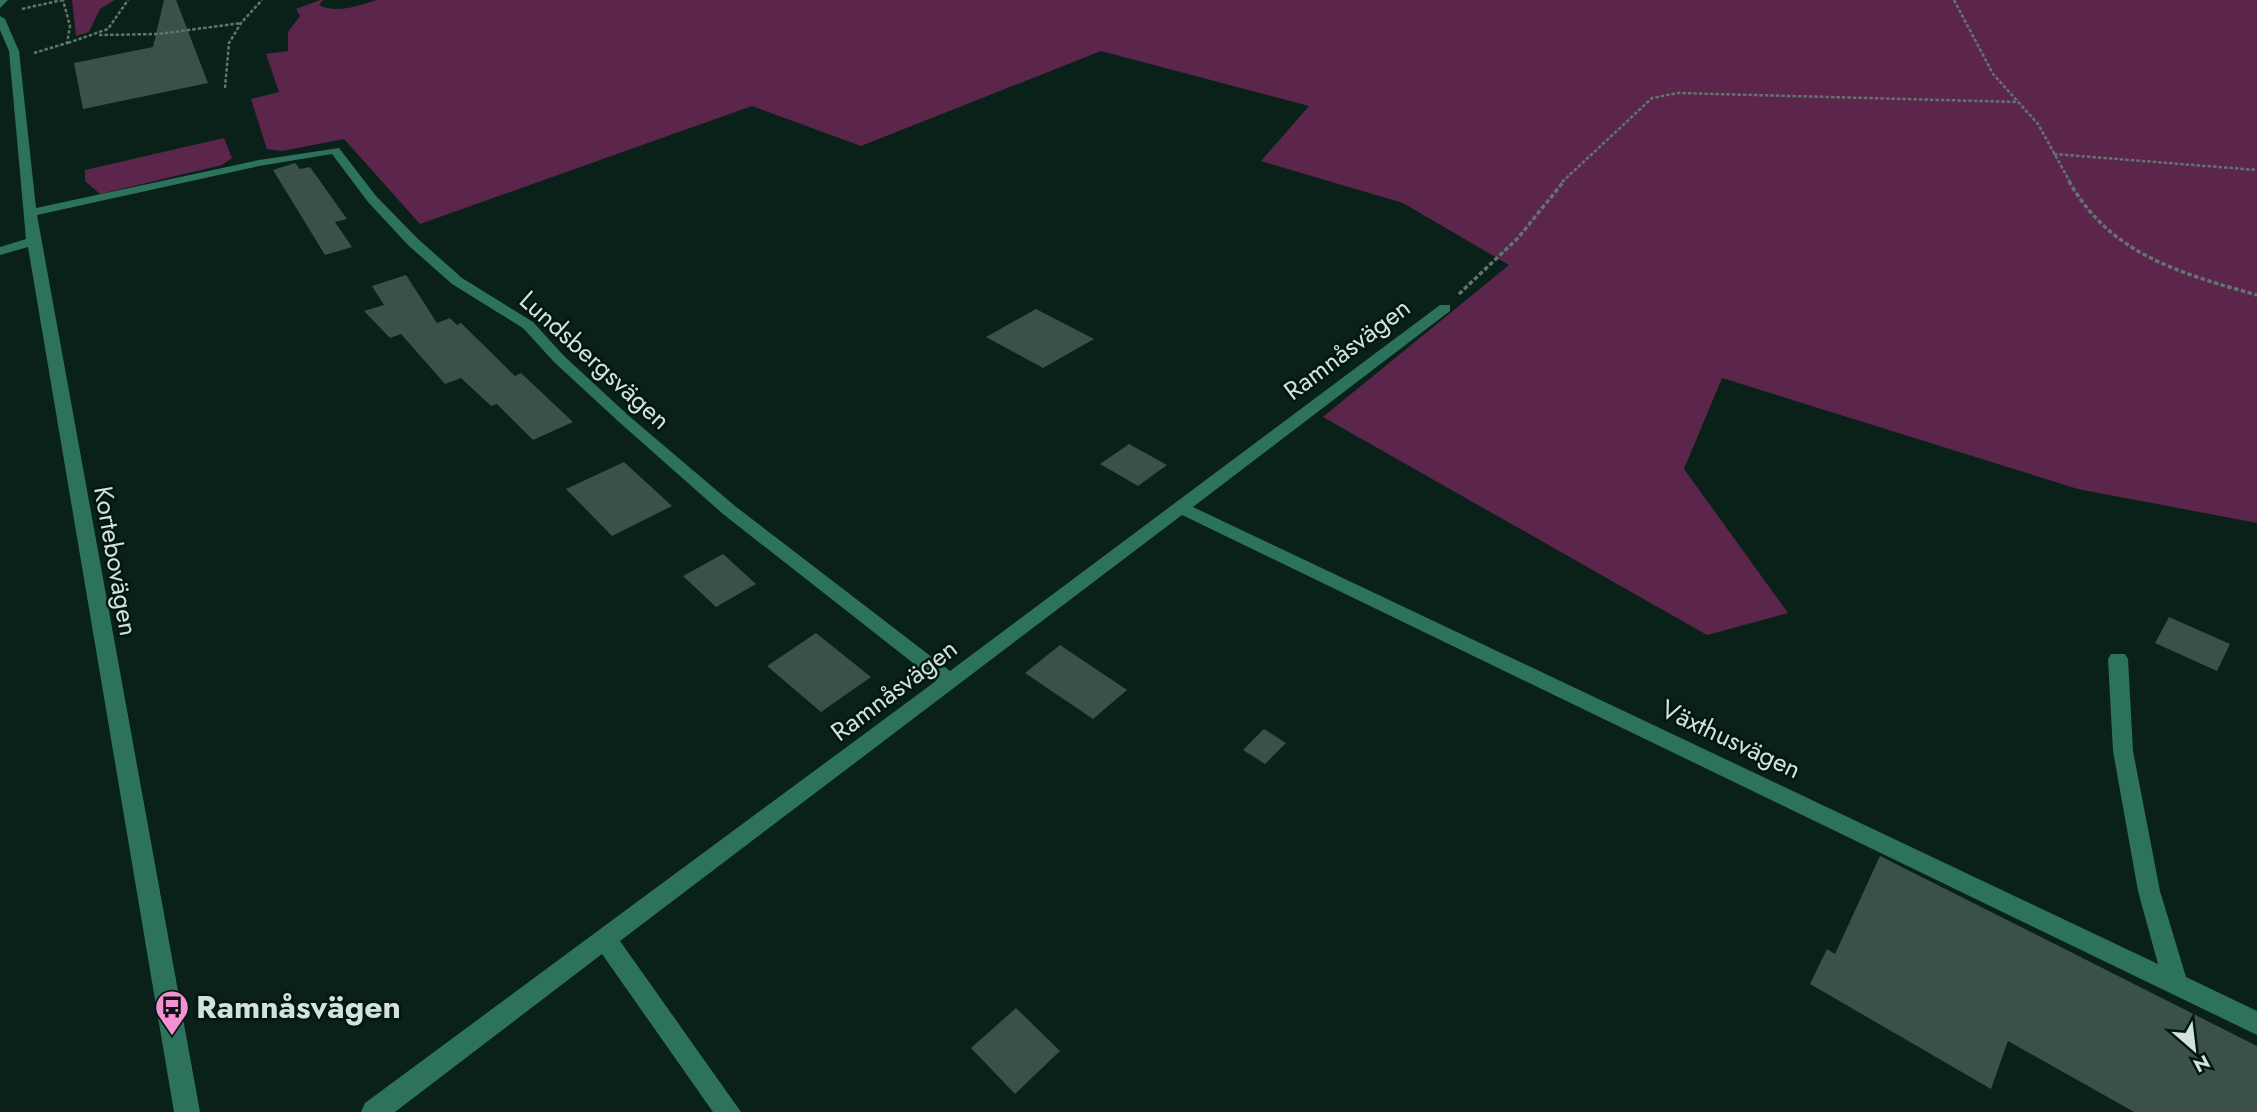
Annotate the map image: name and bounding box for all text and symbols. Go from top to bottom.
street label: Lundsbergsvägen [511,282,679,438]
street label: Ramnåsvägen [1276,289,1418,409]
street label: Kortebovägen [84,483,148,639]
street label: Ramnåsvägen [823,630,965,750]
street label: Växthusvägen [1655,690,1807,788]
place label: Ramnåsvägen [196,984,401,1030]
bus stop icon: Ramnåsvägen [153,988,191,1037]
north arrow [2159,1014,2229,1084]
text: N [2189,1048,2215,1079]

